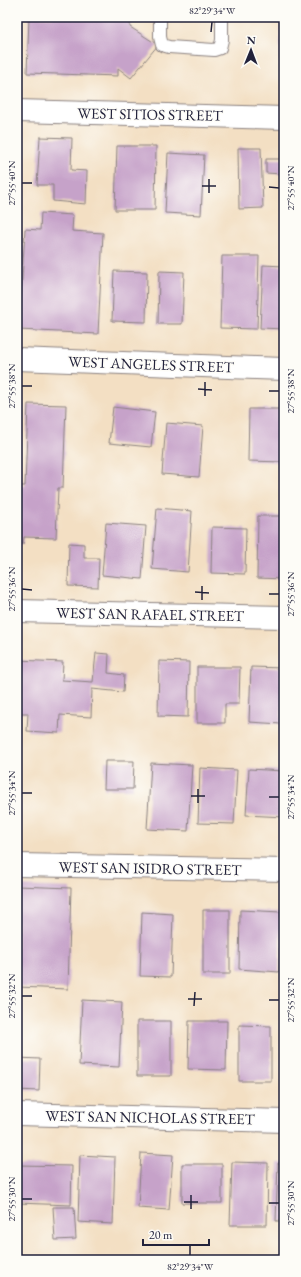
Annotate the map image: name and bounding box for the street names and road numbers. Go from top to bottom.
street label: WEST SITIOS STREET [77,103,224,125]
street label: WEST ANGELES STREET [68,352,235,376]
street label: WEST SAN RAFAEL STREET [56,603,245,625]
street label: WEST SAN ISIDRO STREET [58,857,242,879]
street label: WEST SAN NICHOLAS STREET [45,1106,256,1128]

